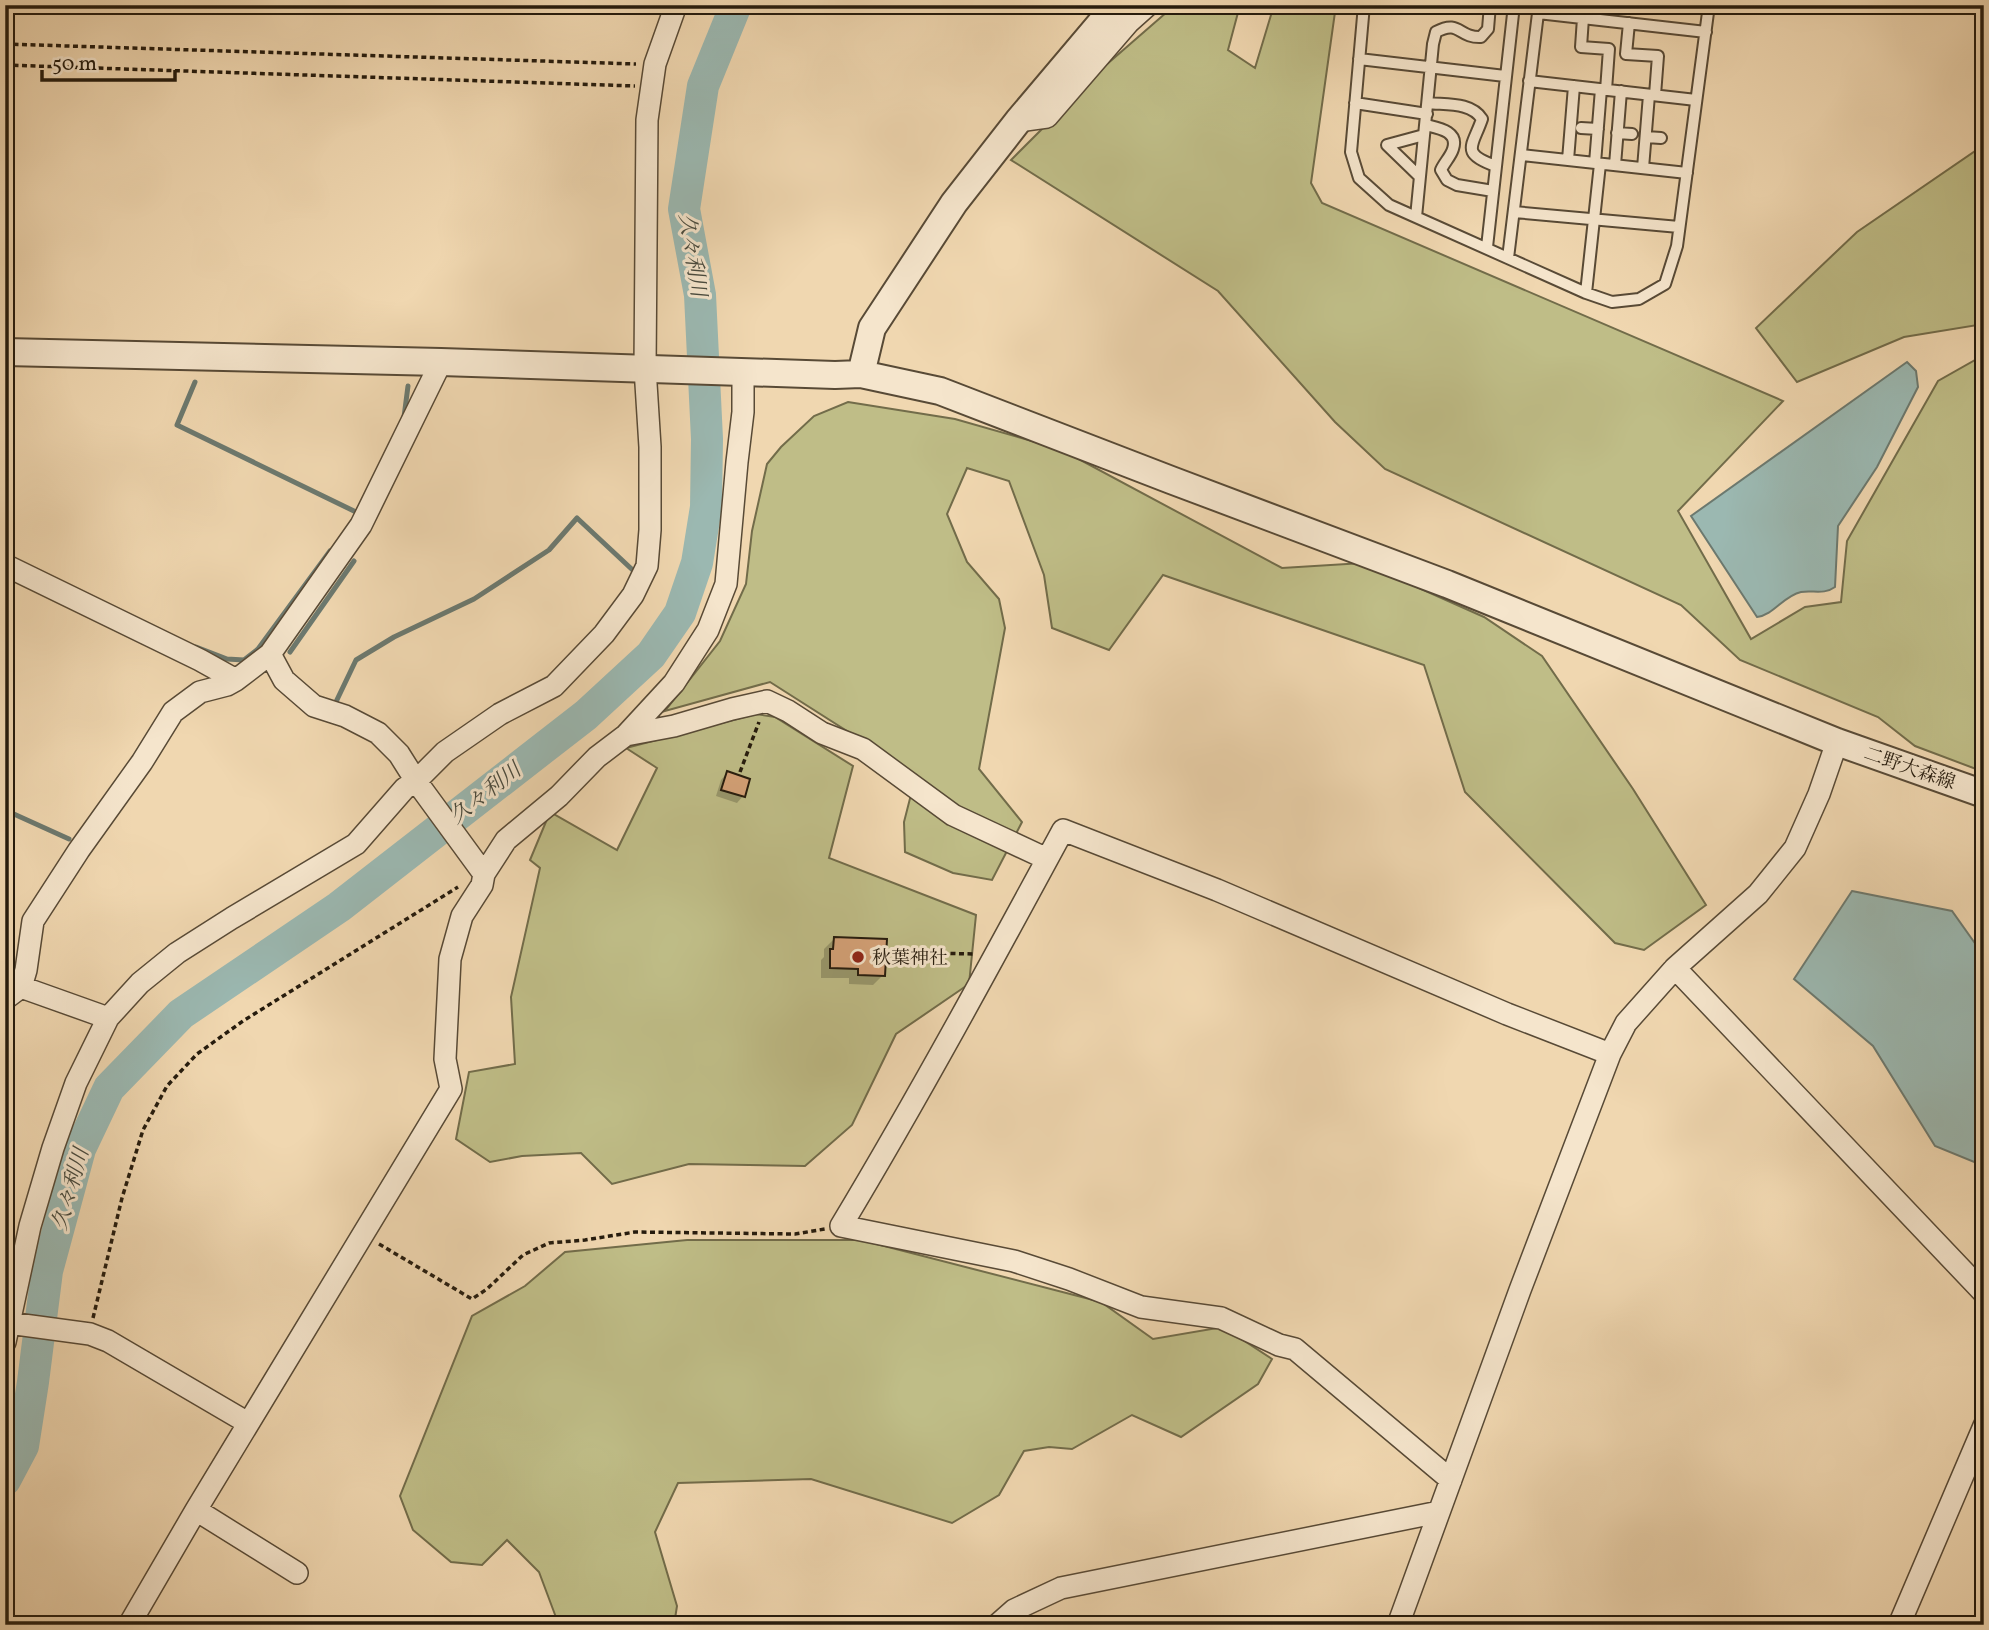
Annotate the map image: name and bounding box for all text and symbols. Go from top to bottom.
scale bar [42,38,175,82]
text: 50 m [52,50,97,79]
water label: 久々利川 [671,211,713,301]
street label: 二野大森線 [1860,741,1959,797]
water label: 久々利川 [444,756,530,831]
place label: 秋葉神社 [872,946,948,972]
marker: 秋葉神社 [850,949,866,965]
water label: 久々利川 [46,1143,98,1234]

